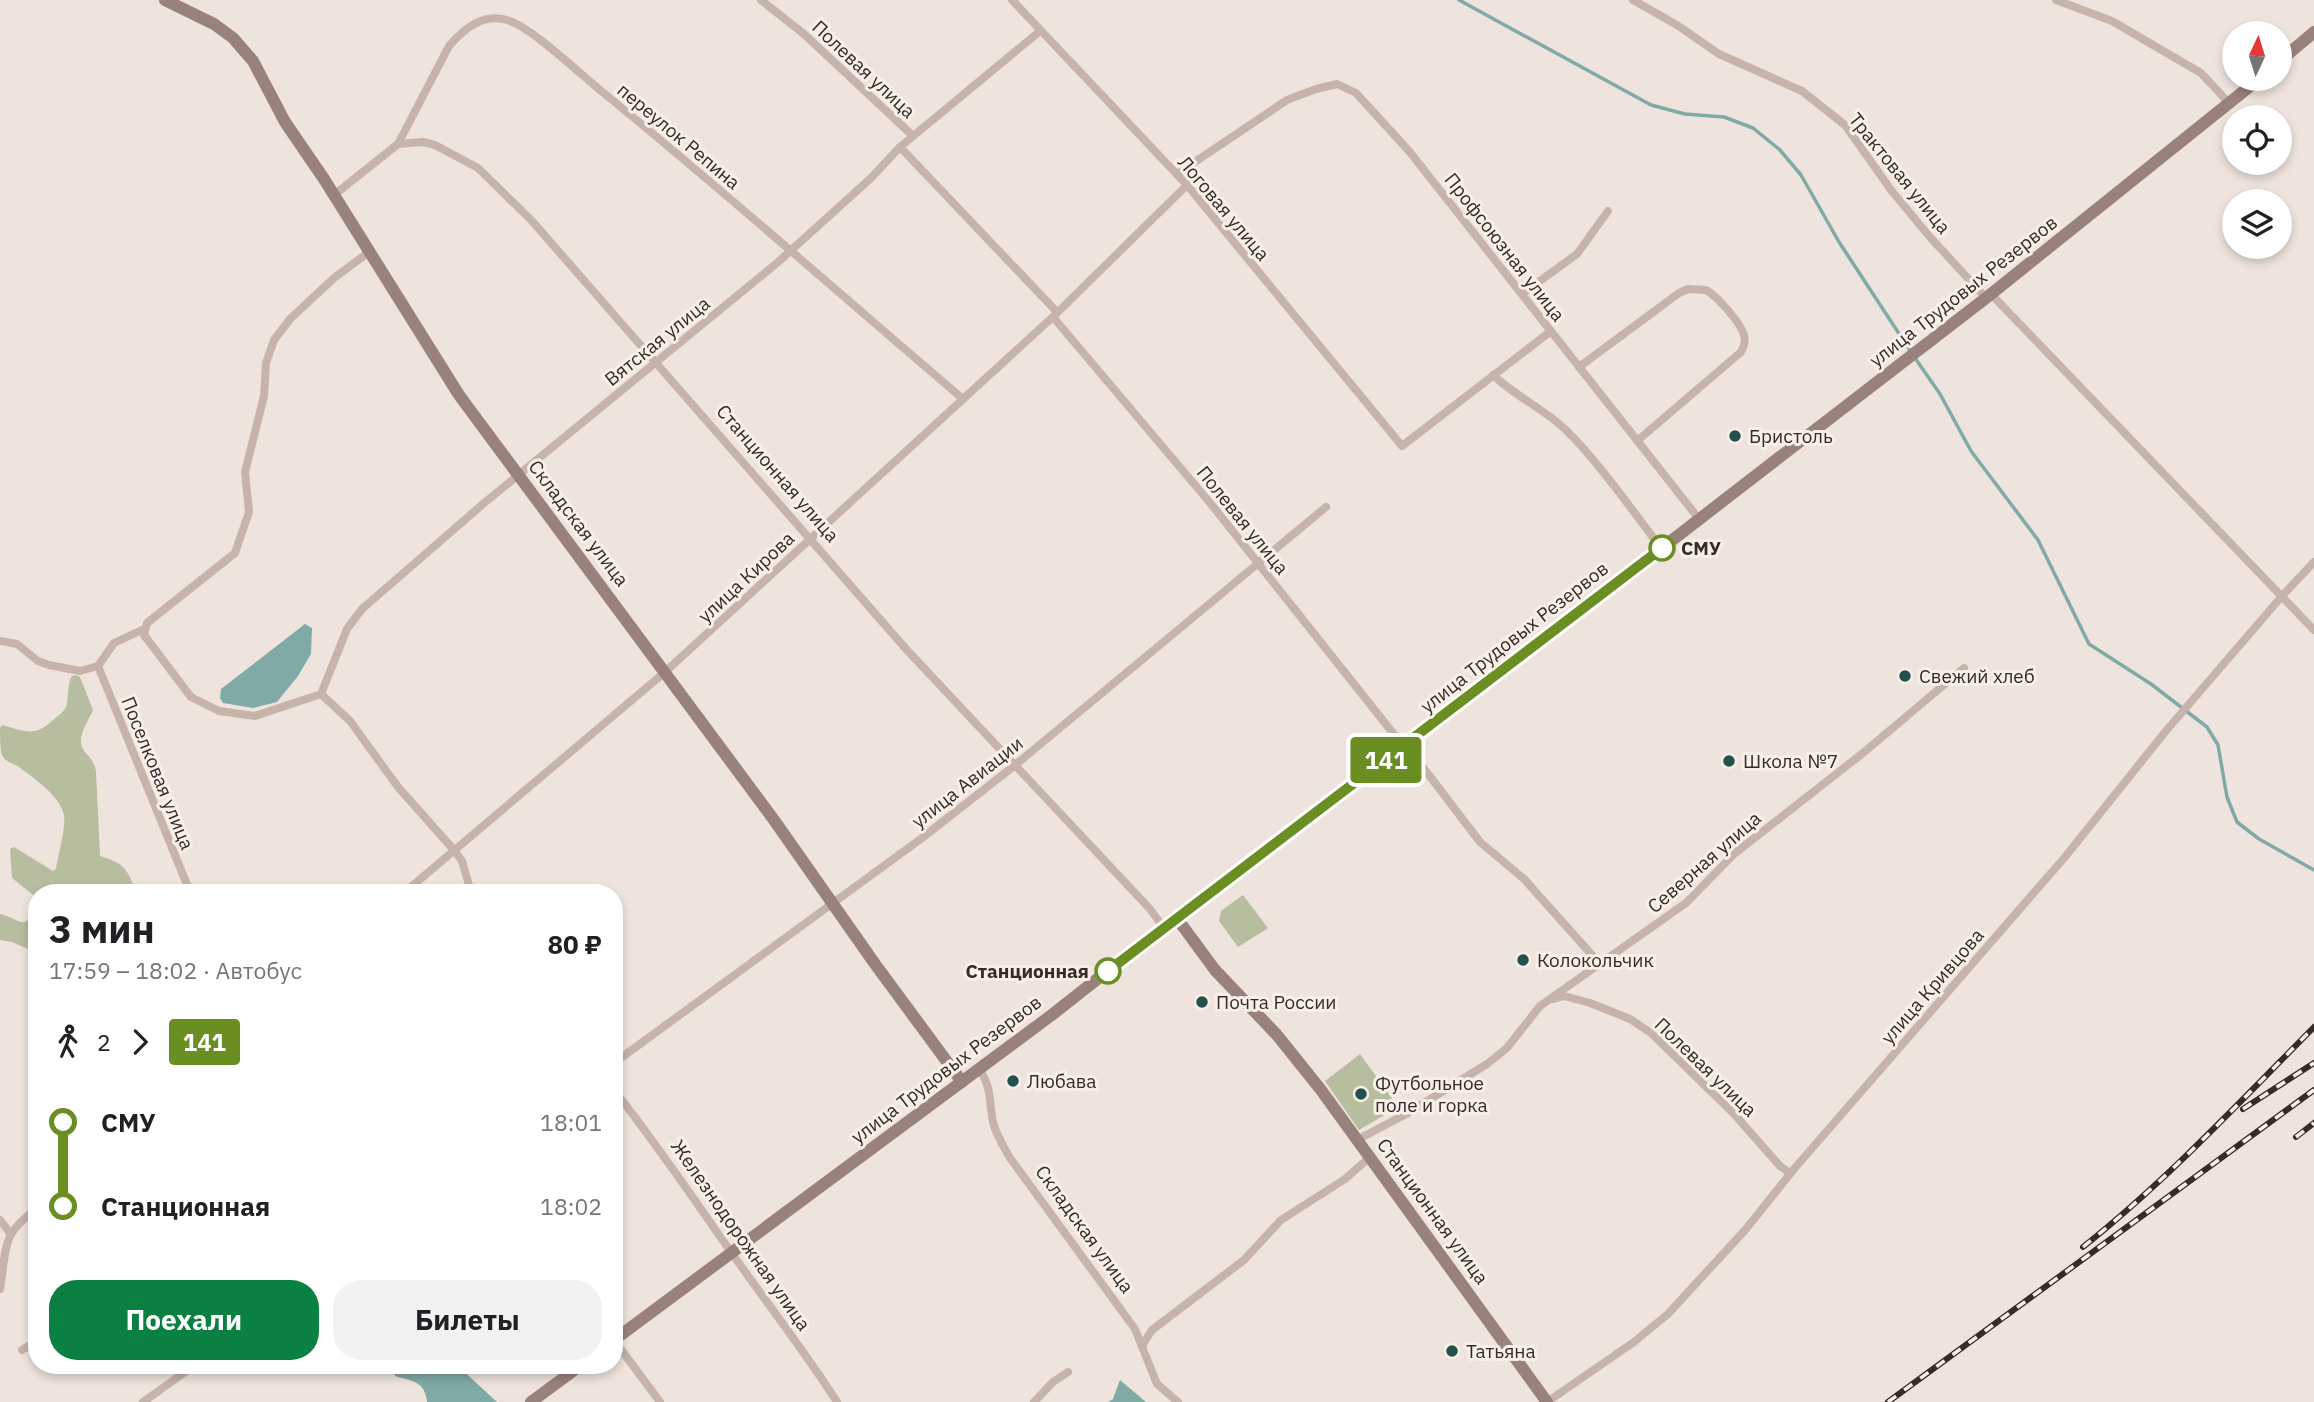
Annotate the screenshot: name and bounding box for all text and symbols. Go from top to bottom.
street label: Полевая улица [807,15,921,123]
north arrow [2222,21,2292,91]
map controls [2222,21,2292,259]
street label: переулок Репина [613,78,745,194]
button: locate [2222,105,2292,175]
street label: Трактовая улица [1844,108,1956,238]
street label: Логовая улица [1173,150,1275,266]
street label: Профсоюзная улица [1439,168,1571,326]
button: layers [2222,189,2292,259]
street label: улица Трудовых Резервов [1864,210,2062,372]
street label: Вятская улица [599,291,715,391]
street label: Станционная улица [712,399,844,547]
place label: Бристоль [1749,424,1833,448]
marker: Бристоль [1727,428,1743,444]
street label: Складская улица [524,455,634,591]
street label: Полевая улица [1192,461,1294,579]
street label: улица Кирова [693,526,799,628]
marker: СМУ [1649,535,1675,561]
place label: СМУ [1681,536,1721,560]
street label: улица Трудовых Резервов [1415,556,1613,718]
place label: Свежий хлеб [1919,664,2035,688]
marker: Свежий хлеб [1897,668,1913,684]
street label: Поселковая улица [116,693,200,853]
street label: улица Авиации [906,731,1028,833]
line badge: 141 [1346,737,1426,783]
text: 141 [1364,744,1408,776]
place label: Школа №7 [1743,749,1838,773]
marker: Школа №7 [1721,753,1737,769]
street label: Северная улица [1642,806,1766,918]
text: 3 мин [49,904,155,953]
street label: улица Кривцова [1875,923,1989,1049]
text: 80 ₽ [547,927,602,961]
place label: Колокольчик [1537,948,1654,972]
marker: Колокольчик [1515,952,1531,968]
text: 17:59 – 18:02 · Автобус [49,955,302,985]
marker: Станционная [1095,958,1121,984]
place label: Станционная [965,959,1089,983]
street label: улица Трудовых Резервов [846,990,1046,1148]
place label: Почта России [1216,990,1337,1014]
marker: Почта России [1194,994,1210,1010]
street label: Полевая улица [1650,1012,1762,1122]
icon: walk [49,1023,87,1061]
icon: forward [121,1023,159,1061]
text: 141 [183,1026,226,1058]
text: 2 [97,1027,111,1057]
place label: Любава [1027,1069,1096,1093]
place label: Футбольное поле и горка [1375,1071,1488,1117]
marker: Любава [1005,1073,1021,1089]
marker: Футбольное поле и горка [1353,1086,1369,1102]
text: СМУ [101,1105,156,1139]
text: 18:01 [540,1107,602,1137]
street label: Станционная улица [1372,1133,1494,1289]
street label: Железнодорожная улица [666,1135,816,1335]
street label: Складская улица [1031,1160,1139,1298]
text: Станционная [101,1189,270,1223]
text: 18:02 [540,1191,602,1221]
button: Поехали [49,1280,319,1360]
button: Билеты [333,1280,602,1360]
place label: Татьяна [1466,1339,1536,1363]
marker: Татьяна [1444,1343,1460,1359]

